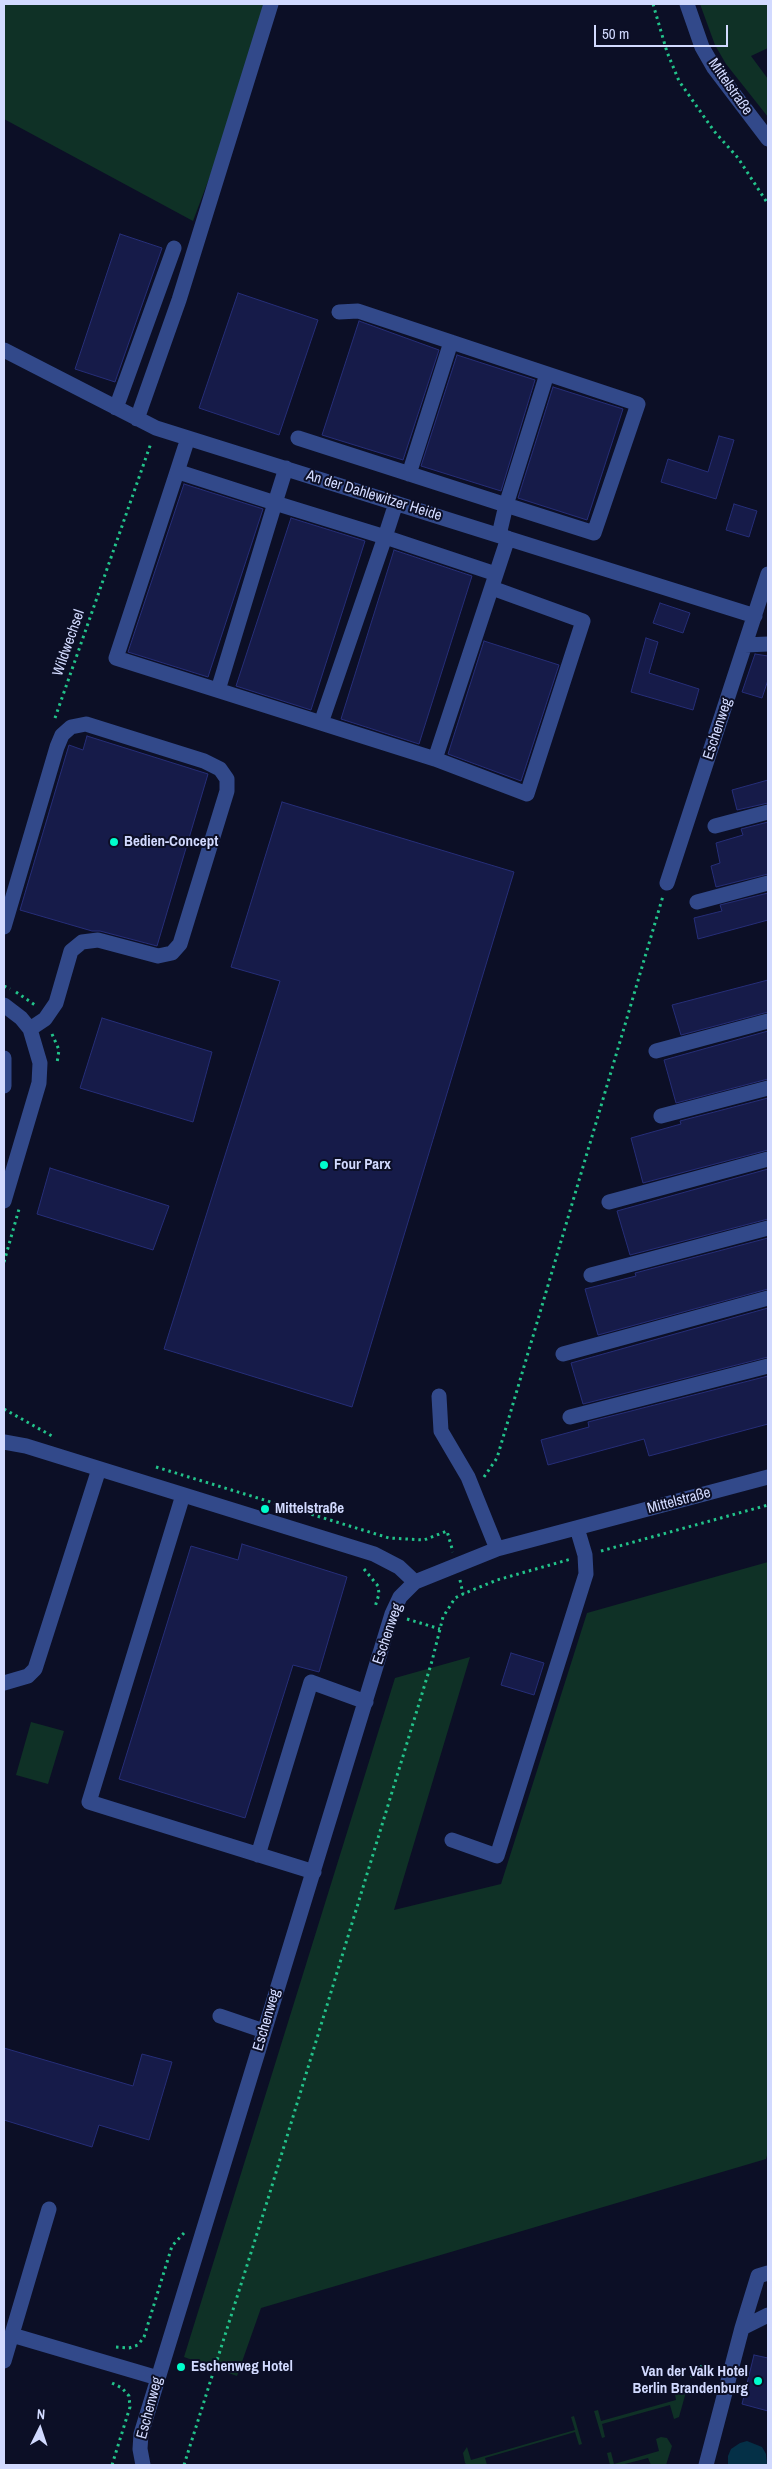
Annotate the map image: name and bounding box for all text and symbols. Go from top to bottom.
scale bar [597,15,731,47]
text: 50 m [602,23,629,44]
street label: Mittelstraße [704,55,756,119]
street label: An der Dahlewitzer Heide [304,467,444,525]
street label: Wildwechsel [49,607,89,679]
street label: Eschenweg [700,696,736,762]
place label: Bedien-Concept [124,833,218,851]
marker: Bedien-Concept [108,836,120,848]
place label: Four Parx [334,1156,391,1174]
marker: Four Parx [318,1159,330,1171]
street label: Mittelstraße [645,1484,713,1518]
place label: Mittelstraße [275,1500,344,1518]
marker: Mittelstraße [259,1503,271,1515]
street label: Eschenweg [369,1601,407,1667]
street label: Eschenweg [250,1987,284,2053]
place label: Eschenweg Hotel [191,2358,293,2376]
marker: Eschenweg Hotel [175,2361,187,2373]
place label: Van der Valk Hotel Berlin Brandenburg [633,2363,748,2398]
street label: Eschenweg [133,2375,167,2441]
marker: Van der Valk Hotel Berlin Brandenburg [752,2375,764,2387]
north arrow [15,2404,65,2454]
text: N [36,2405,46,2423]

